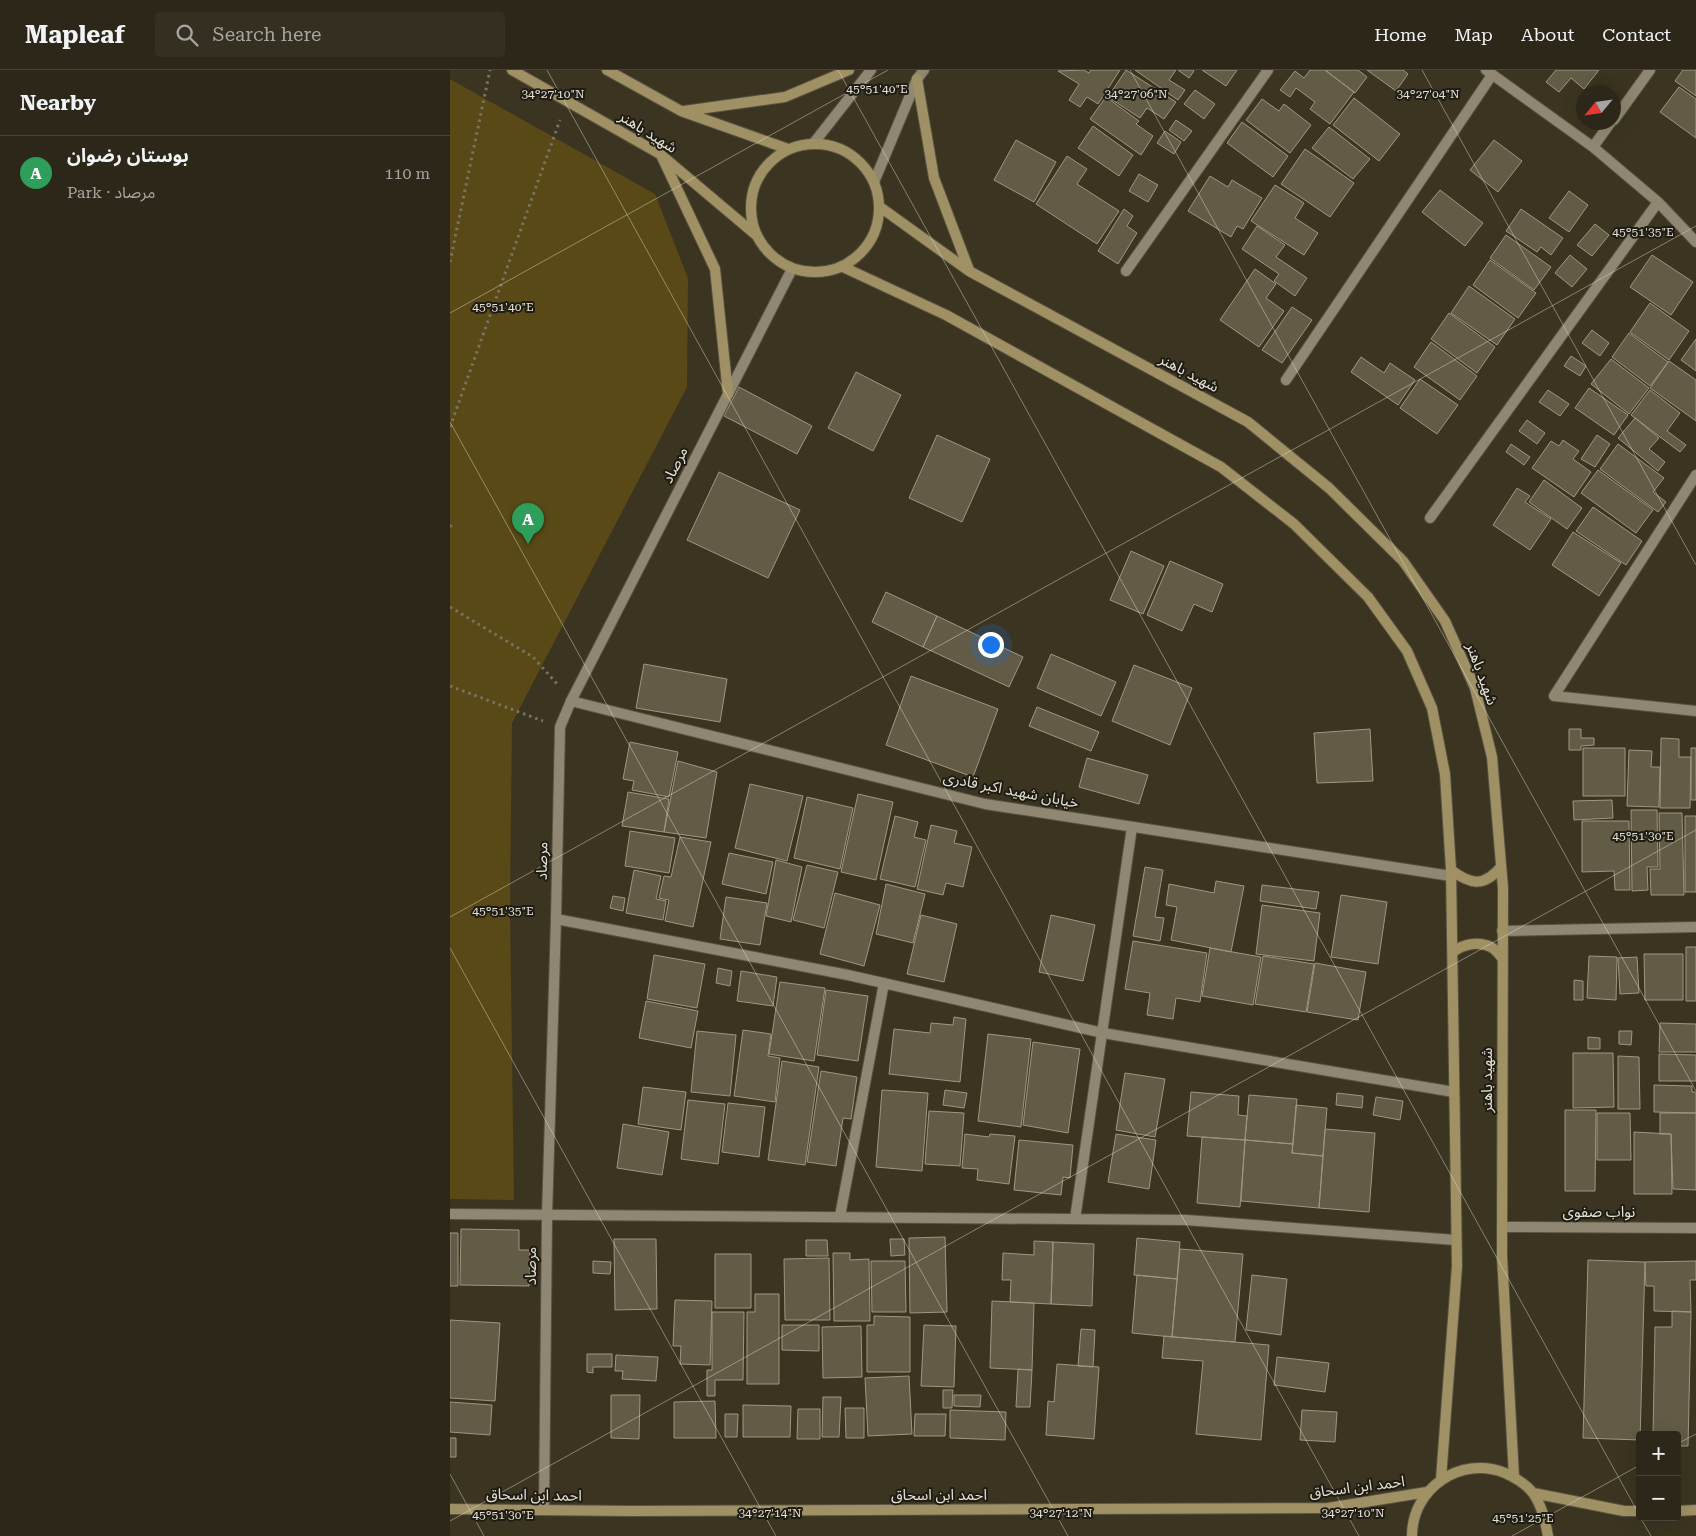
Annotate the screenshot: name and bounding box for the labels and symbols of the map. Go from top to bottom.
text: 45°51'40"E [846,82,908,96]
north arrow [1576,85,1621,130]
text: 34°27'10"N [521,87,585,101]
text: 34°27'06"N [1104,87,1168,101]
text: 34°27'04"N [1396,87,1460,101]
street label: شهید باهنر [615,107,680,157]
text: 45°51'35"E [1612,225,1674,239]
text: 45°51'40"E [472,300,534,314]
street label: شهید باهنر [1155,349,1222,396]
street label: مرصاد [658,444,692,486]
pin: A [512,503,544,544]
your location [978,632,1004,658]
street label: شهید باهنر [1462,640,1502,708]
street label: خیابان شهید اکبر قادری [942,768,1080,812]
text: 45°51'30"E [1612,829,1674,843]
street label: مرصاد [533,842,551,880]
text: 45°51'35"E [472,904,534,918]
street label: شهید باهنر [1478,1047,1496,1113]
street label: نواب صفوی [1563,1203,1635,1221]
street label: مرصاد [522,1247,540,1285]
street label: احمد ابن اسحاق [1308,1472,1406,1502]
street label: احمد ابن اسحاق [486,1485,582,1505]
street label: احمد ابن اسحاق [891,1486,987,1504]
text: 34°27'14"N [738,1506,802,1520]
text: 34°27'12"N [1029,1506,1093,1520]
text: 34°27'10"N [1321,1506,1385,1520]
text: 45°51'30"E [472,1508,534,1522]
text: 45°51'25"E [1492,1511,1554,1525]

